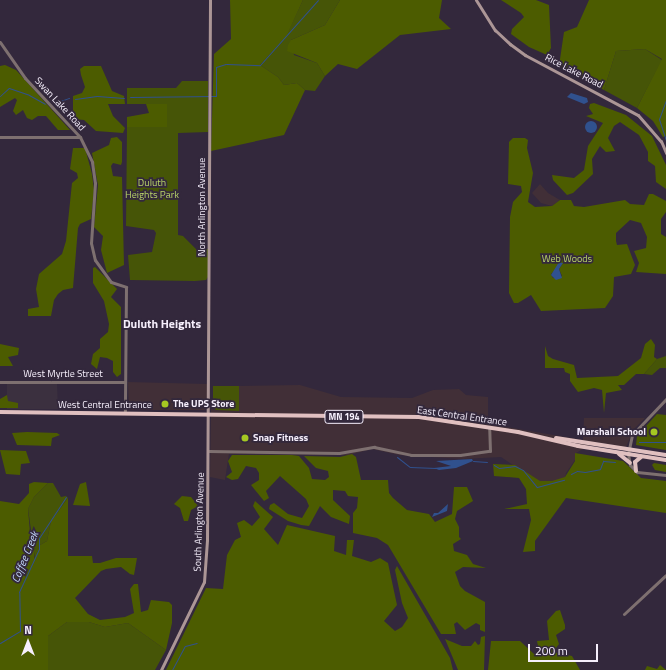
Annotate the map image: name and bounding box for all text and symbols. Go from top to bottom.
street label: Rice Lake Road [543,51,605,91]
street label: Swan Lake Road [32,75,88,133]
street label: North Arlington Avenue [196,158,208,256]
park label: Duluth Heights Park [125,176,179,200]
park label: Web Woods [542,253,592,265]
district label: Duluth Heights [123,317,201,331]
street label: West Myrtle Street [23,368,103,380]
place label: The UPS Store [173,398,234,410]
street label: West Central Entrance [58,399,152,411]
marker: The UPS Store [160,399,170,409]
street label: East Central Entrance [416,404,508,428]
road number: MN 194 [324,410,364,424]
place label: Marshall School [577,426,646,438]
marker: Marshall School [649,427,659,437]
place label: Snap Fitness [253,432,308,444]
marker: Snap Fitness [240,433,250,443]
street label: South Arlington Avenue [191,472,207,572]
water label: Coffee Creek [9,529,41,585]
north arrow [8,622,48,662]
text: N [24,622,32,638]
scale bar [530,636,600,662]
text: 200 m [535,641,568,660]

